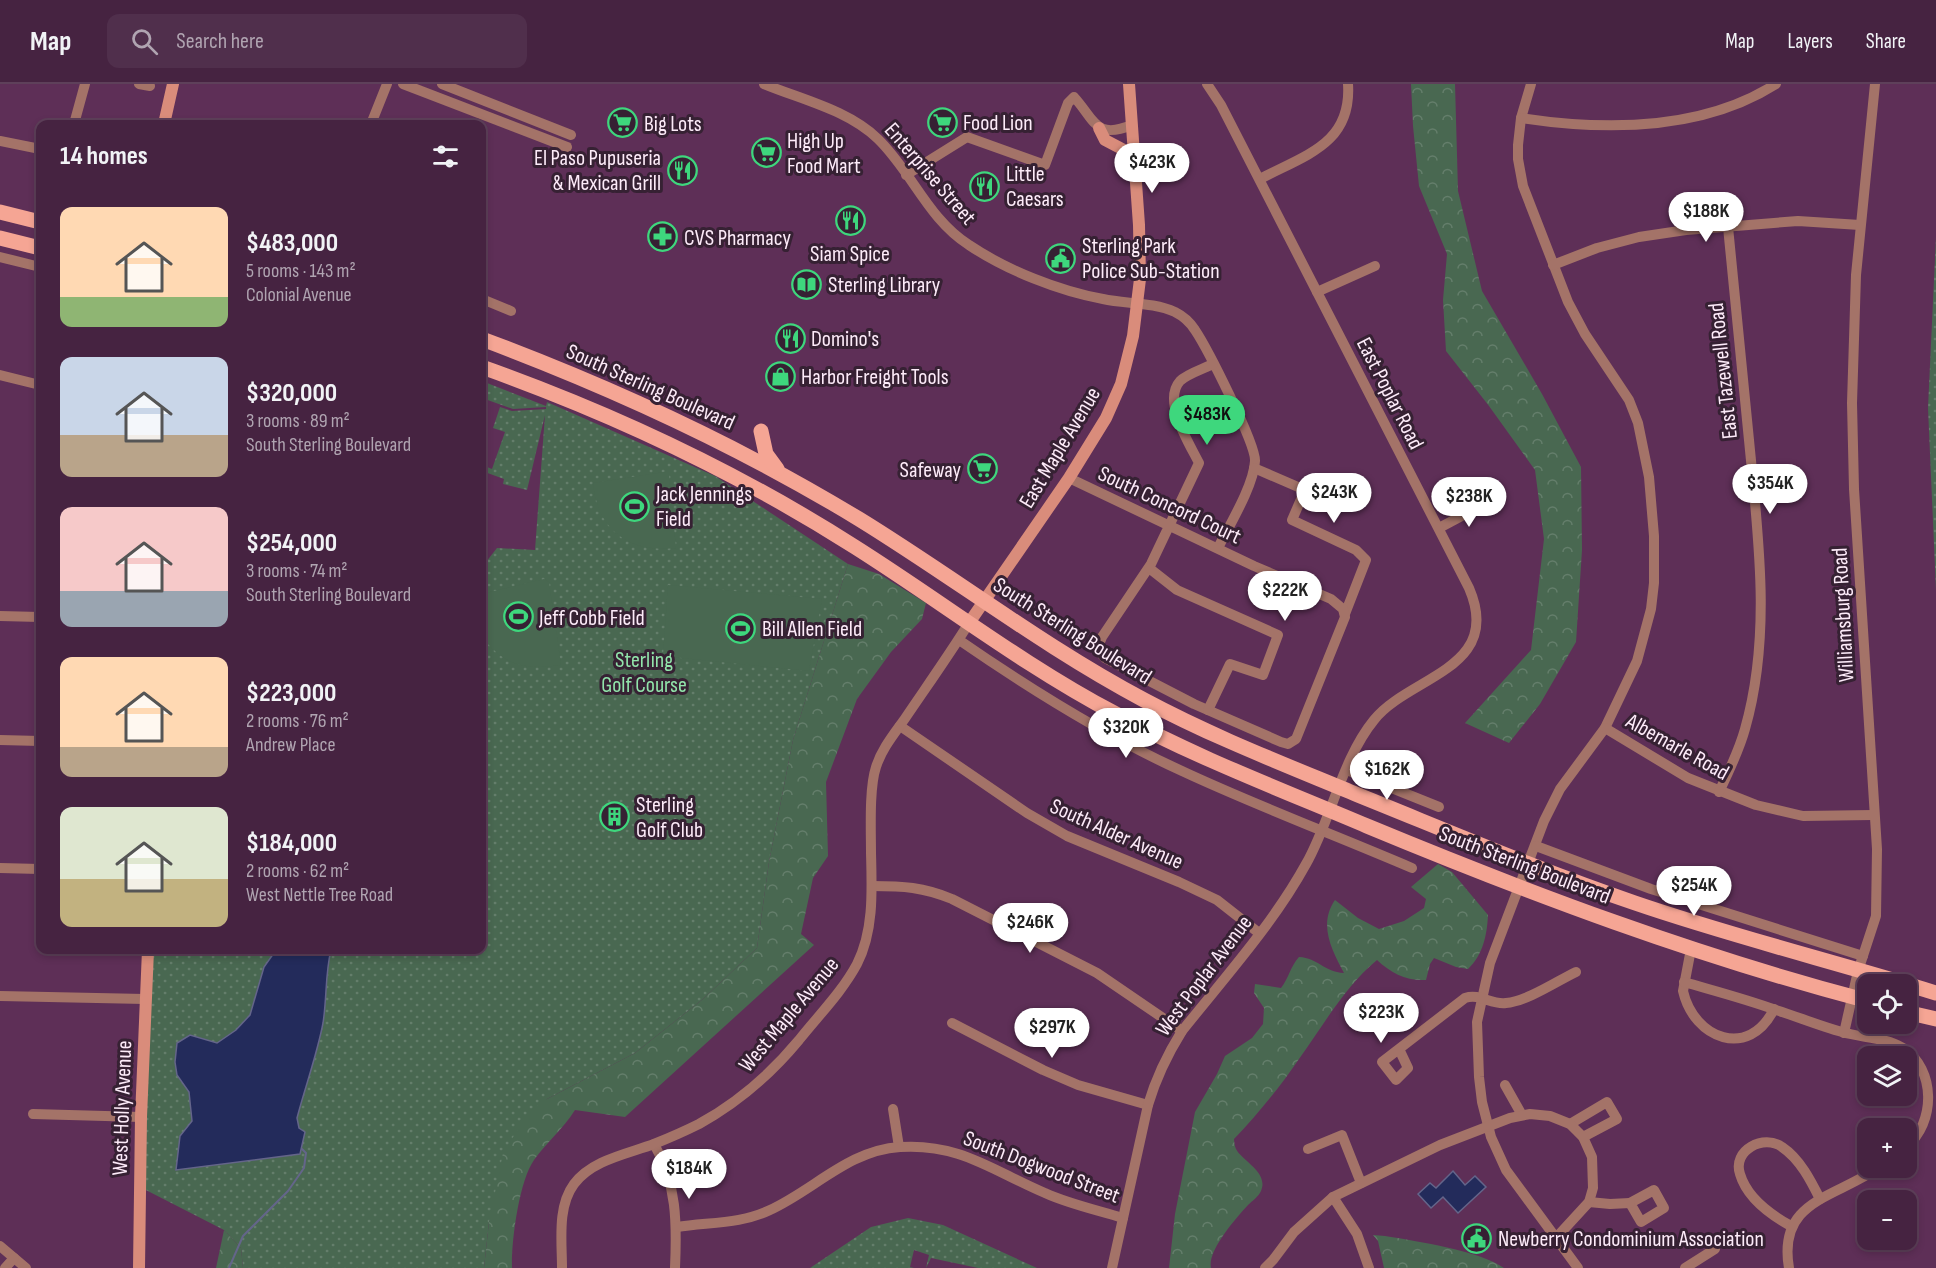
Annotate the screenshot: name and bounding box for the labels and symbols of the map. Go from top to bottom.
supermarket icon: Food Lion [926,106,958,138]
supermarket icon: Big Lots [607,107,639,139]
place label: Food Lion [963,110,1033,137]
place label: Big Lots [644,111,702,138]
street label: Enterprise Street [878,117,982,231]
place label: High Up Food Mart [787,128,861,180]
supermarket icon: High Up Food Mart [750,137,782,169]
pin: $423K [1110,143,1194,194]
place label: El Paso Pupuseria & Mexican Grill [534,145,661,197]
restaurant icon: El Paso Pupuseria & Mexican Grill [666,154,698,186]
place label: Little Caesars [1006,161,1064,213]
restaurant icon: Little Caesars [969,170,1001,202]
pin: $188K [1664,192,1748,243]
restaurant icon: Siam Spice [834,205,866,237]
pharmacy icon: CVS Pharmacy [647,221,679,253]
place label: CVS Pharmacy [684,225,791,252]
place label: Sterling Park Police Sub-Station [1082,233,1220,285]
place label: Siam Spice [810,241,890,268]
public building icon: Sterling Park Police Sub-Station [1045,242,1077,274]
library icon: Sterling Library [791,268,823,300]
place label: Sterling Library [828,272,941,299]
street label: East Tazewell Road [1703,301,1744,440]
restaurant icon: Domino's [774,322,806,354]
place label: Domino's [811,326,879,353]
street label: East Poplar Road [1350,333,1429,454]
street label: South Sterling Boulevard [562,338,739,437]
shop icon: Harbor Freight Tools [764,360,796,392]
place label: Harbor Freight Tools [801,364,949,391]
street label: East Maple Avenue [1014,382,1107,513]
pin: $483K [1165,395,1249,446]
supermarket icon: Safeway [966,453,998,485]
place label: Safeway [900,457,962,484]
street label: South Concord Court [1093,460,1246,550]
pin: $354K [1728,464,1812,515]
pin: $243K [1292,473,1376,524]
pin: $238K [1427,477,1511,528]
place label: Jack Jennings Field [655,481,752,533]
sports icon: Jack Jennings Field [619,490,651,522]
street label: Williamsburg Road [1826,547,1861,683]
pin: $222K [1243,571,1327,622]
street label: South Sterling Boulevard [988,572,1156,691]
sports icon: Jeff Cobb Field [502,601,534,633]
place label: Jeff Cobb Field [538,605,645,632]
sports icon: Bill Allen Field [725,612,757,644]
place label: Bill Allen Field [762,616,862,643]
park label: Sterling Golf Course [601,647,687,699]
street label: Albemarle Road [1620,707,1734,787]
pin: $320K [1084,708,1168,759]
pin: $162K [1345,750,1429,801]
place label: Sterling Golf Club [636,792,703,844]
street label: South Alder Avenue [1046,793,1187,876]
building icon: Sterling Golf Club [599,801,631,833]
street label: South Sterling Boulevard [1435,820,1614,911]
pin: $254K [1652,866,1736,917]
pin: $246K [988,903,1072,954]
street label: West Poplar Avenue [1150,910,1258,1042]
street label: West Maple Avenue [733,952,845,1078]
pin: $223K [1339,993,1423,1044]
pin: $297K [1010,1008,1094,1059]
street label: West Holly Avenue [107,1040,138,1176]
street label: South Dogwood Street [959,1125,1124,1210]
pin: $184K [647,1149,731,1200]
public building icon: Newberry Condominium Association [1461,1222,1493,1254]
place label: Newberry Condominium Association [1498,1226,1764,1253]

